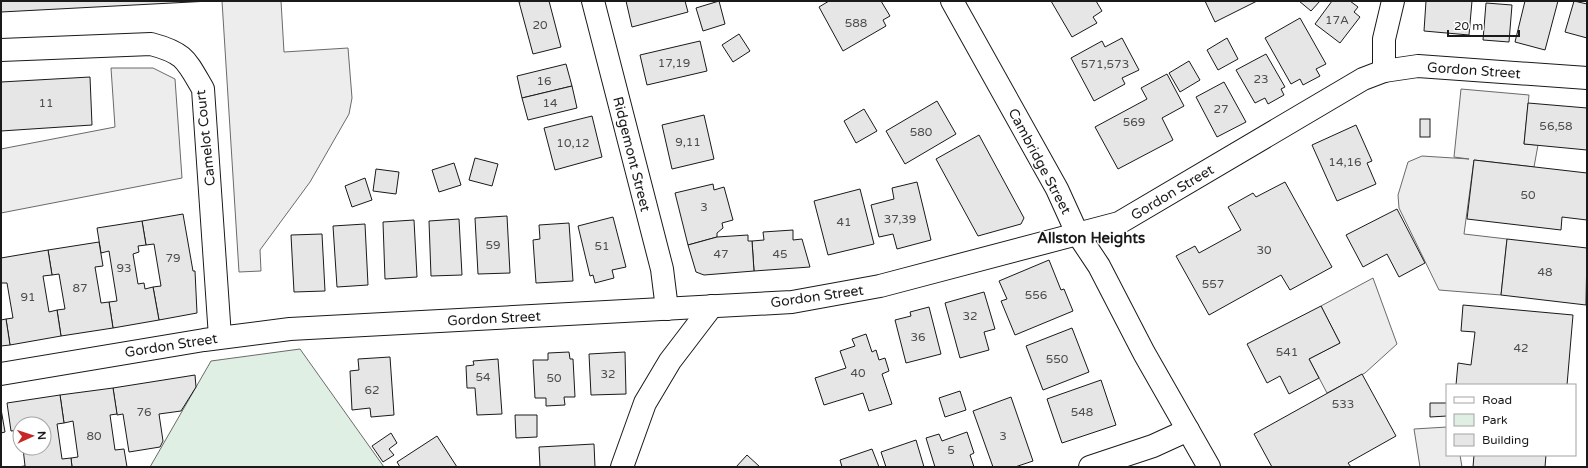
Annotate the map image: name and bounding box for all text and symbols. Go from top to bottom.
scale bar [1448,12,1519,38]
house number: 17A [1325,13,1349,27]
house number: 588 [845,16,867,30]
house number: 20 [532,18,548,32]
text: 20 m [1454,19,1483,33]
house number: 17,19 [658,56,690,70]
house number: 571,573 [1081,57,1129,71]
street label: Gordon Street [1427,59,1522,82]
house number: 23 [1253,72,1269,86]
house number: 16 [536,74,552,88]
street label: Camelot Court [192,88,219,187]
street label: Ridgemont Street [609,95,654,214]
house number: 11 [38,96,54,110]
house number: 14 [542,96,558,110]
house number: 27 [1213,102,1229,116]
street label: Cambridge Street [1004,105,1075,218]
house number: 569 [1123,115,1145,129]
house number: 56,58 [1539,119,1573,133]
house number: 580 [910,125,933,139]
house number: 9,11 [675,135,701,149]
house number: 10,12 [556,136,590,150]
house number: 14,16 [1328,155,1362,169]
street label: Gordon Street [1128,161,1217,224]
house number: 50 [1520,188,1536,202]
house number: 3 [700,200,708,214]
house number: 37,39 [884,212,916,226]
house number: 41 [836,215,852,229]
district label: Allston Heights [1037,229,1145,248]
house number: 59 [485,238,501,252]
house number: 51 [594,239,610,253]
house number: 30 [1256,243,1272,257]
house number: 47 [713,247,729,261]
house number: 45 [772,247,788,261]
house number: 79 [165,251,181,265]
house number: 93 [116,261,132,275]
house number: 48 [1537,265,1553,279]
house number: 557 [1202,277,1224,291]
house number: 87 [72,281,88,295]
street label: Gordon Street [769,281,865,311]
house number: 556 [1025,288,1047,302]
house number: 91 [20,290,36,304]
street label: Gordon Street [447,308,542,329]
house number: 32 [962,309,978,323]
street label: Gordon Street [123,330,219,361]
house number: 36 [910,330,926,344]
house number: 42 [1513,341,1529,355]
house number: 541 [1276,345,1298,359]
house number: 550 [1046,352,1069,366]
house number: 40 [850,366,866,380]
house number: 32 [600,367,616,381]
house number: 54 [475,370,491,384]
house number: 50 [546,371,562,385]
house number: 62 [364,383,380,397]
legend [1446,384,1576,456]
text: Road [1482,393,1512,407]
house number: 533 [1332,397,1354,411]
house number: 76 [136,405,152,419]
house number: 548 [1071,405,1093,419]
text: Park [1482,413,1508,427]
north arrow [12,416,52,456]
house number: 80 [86,429,102,443]
house number: 3 [999,429,1007,443]
text: N [35,431,48,440]
text: Building [1482,433,1529,447]
house number: 5 [947,443,955,457]

